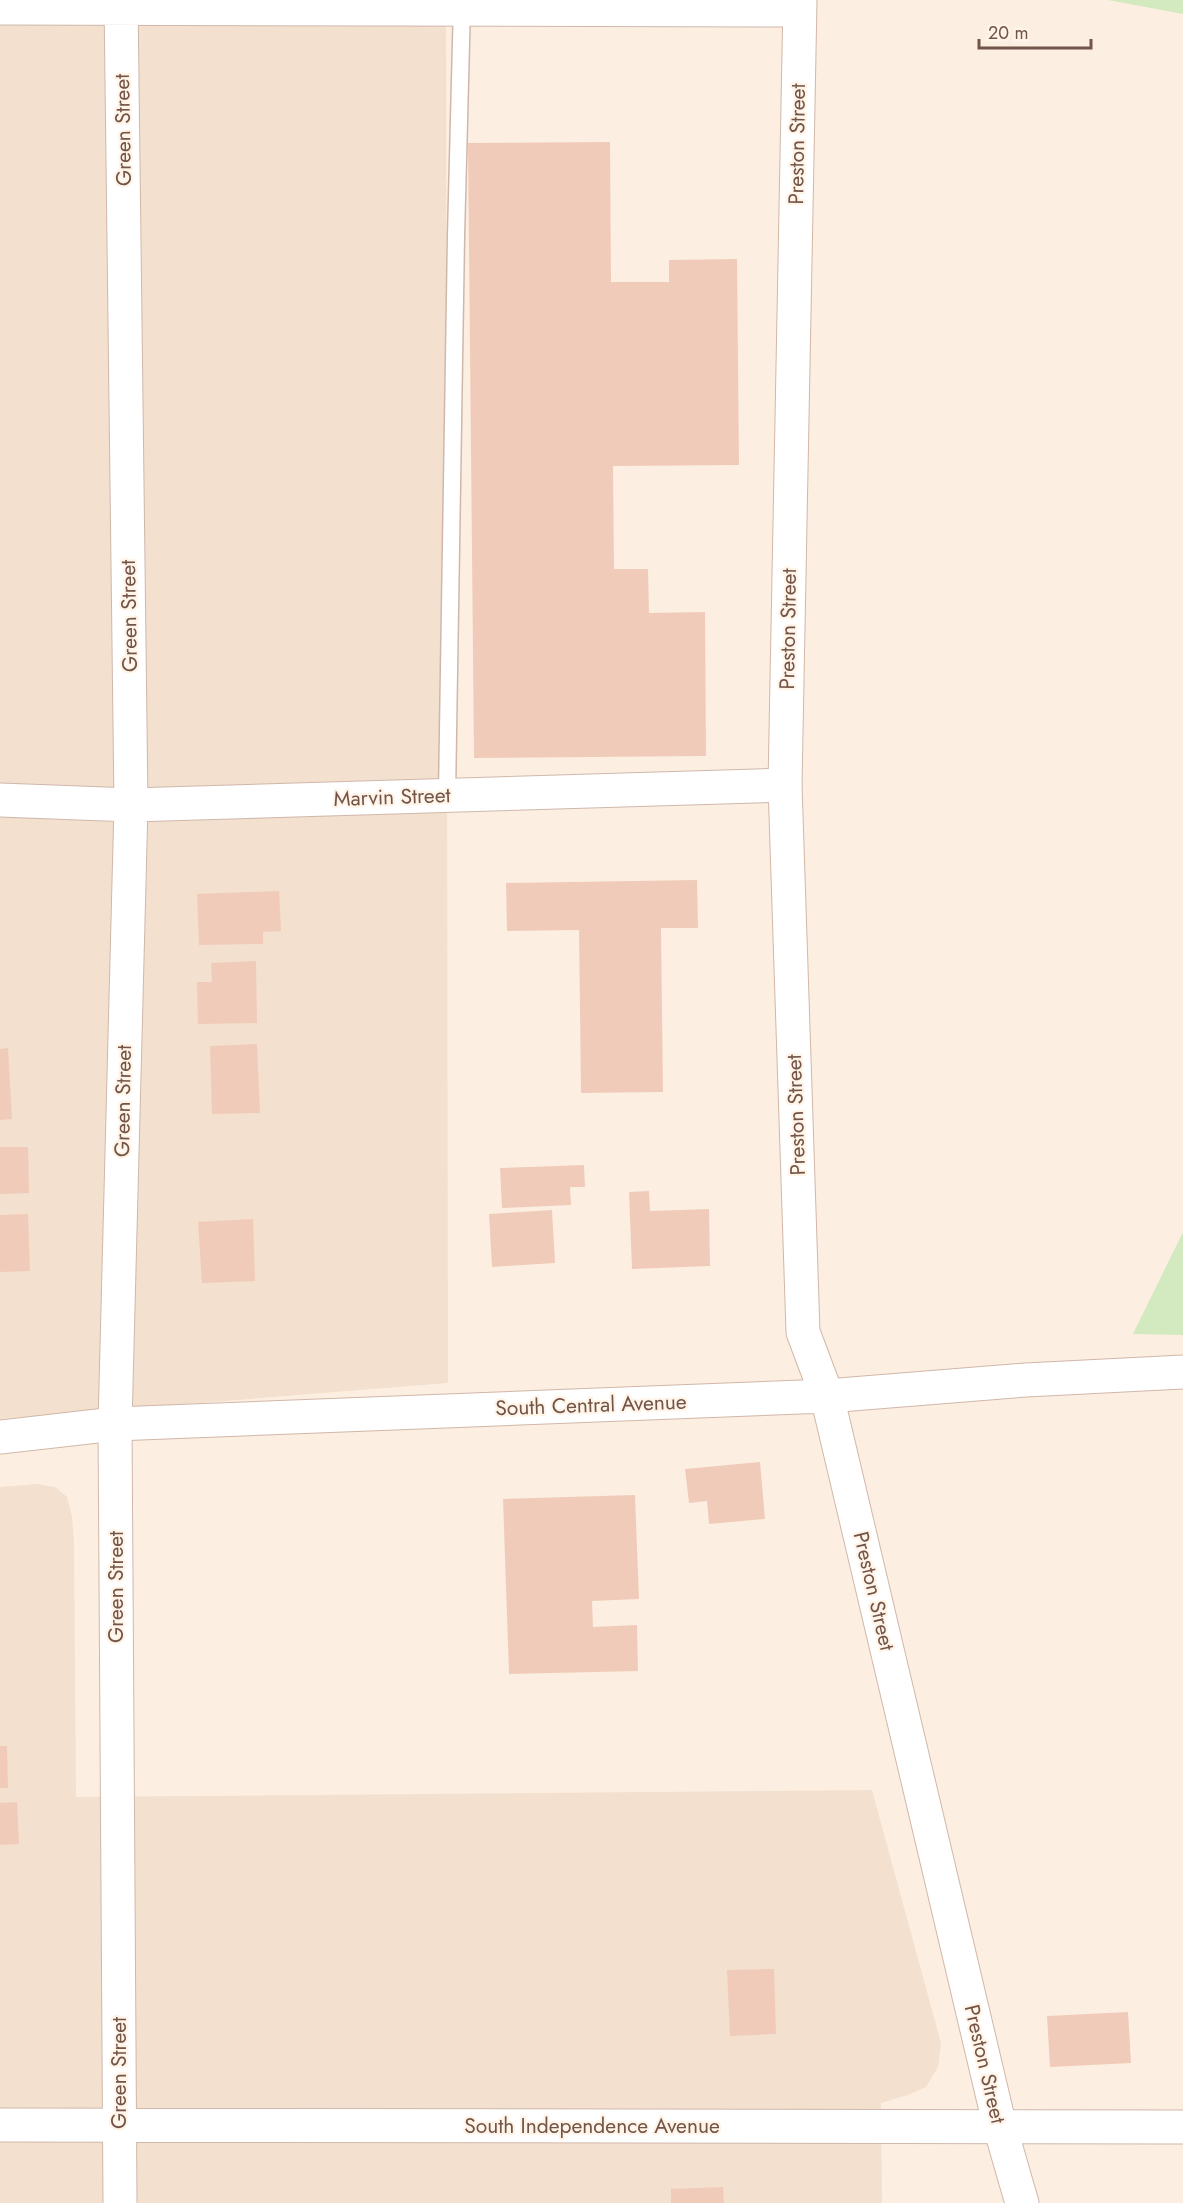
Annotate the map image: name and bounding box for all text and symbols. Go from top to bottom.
scale bar [979,12,1092,50]
text: 20 m [988,20,1028,46]
street label: Green Street [107,74,139,186]
street label: Preston Street [781,83,813,205]
street label: Green Street [113,560,145,672]
street label: Preston Street [772,568,804,690]
street label: Marvin Street [333,780,451,814]
street label: Green Street [107,1045,139,1157]
street label: Preston Street [779,1054,813,1176]
street label: South Central Avenue [495,1387,687,1423]
street label: Preston Street [846,1529,902,1653]
street label: Green Street [101,1531,131,1643]
street label: Preston Street [957,2002,1013,2126]
street label: Green Street [104,2017,134,2129]
street label: South Independence Avenue [464,2111,720,2141]

